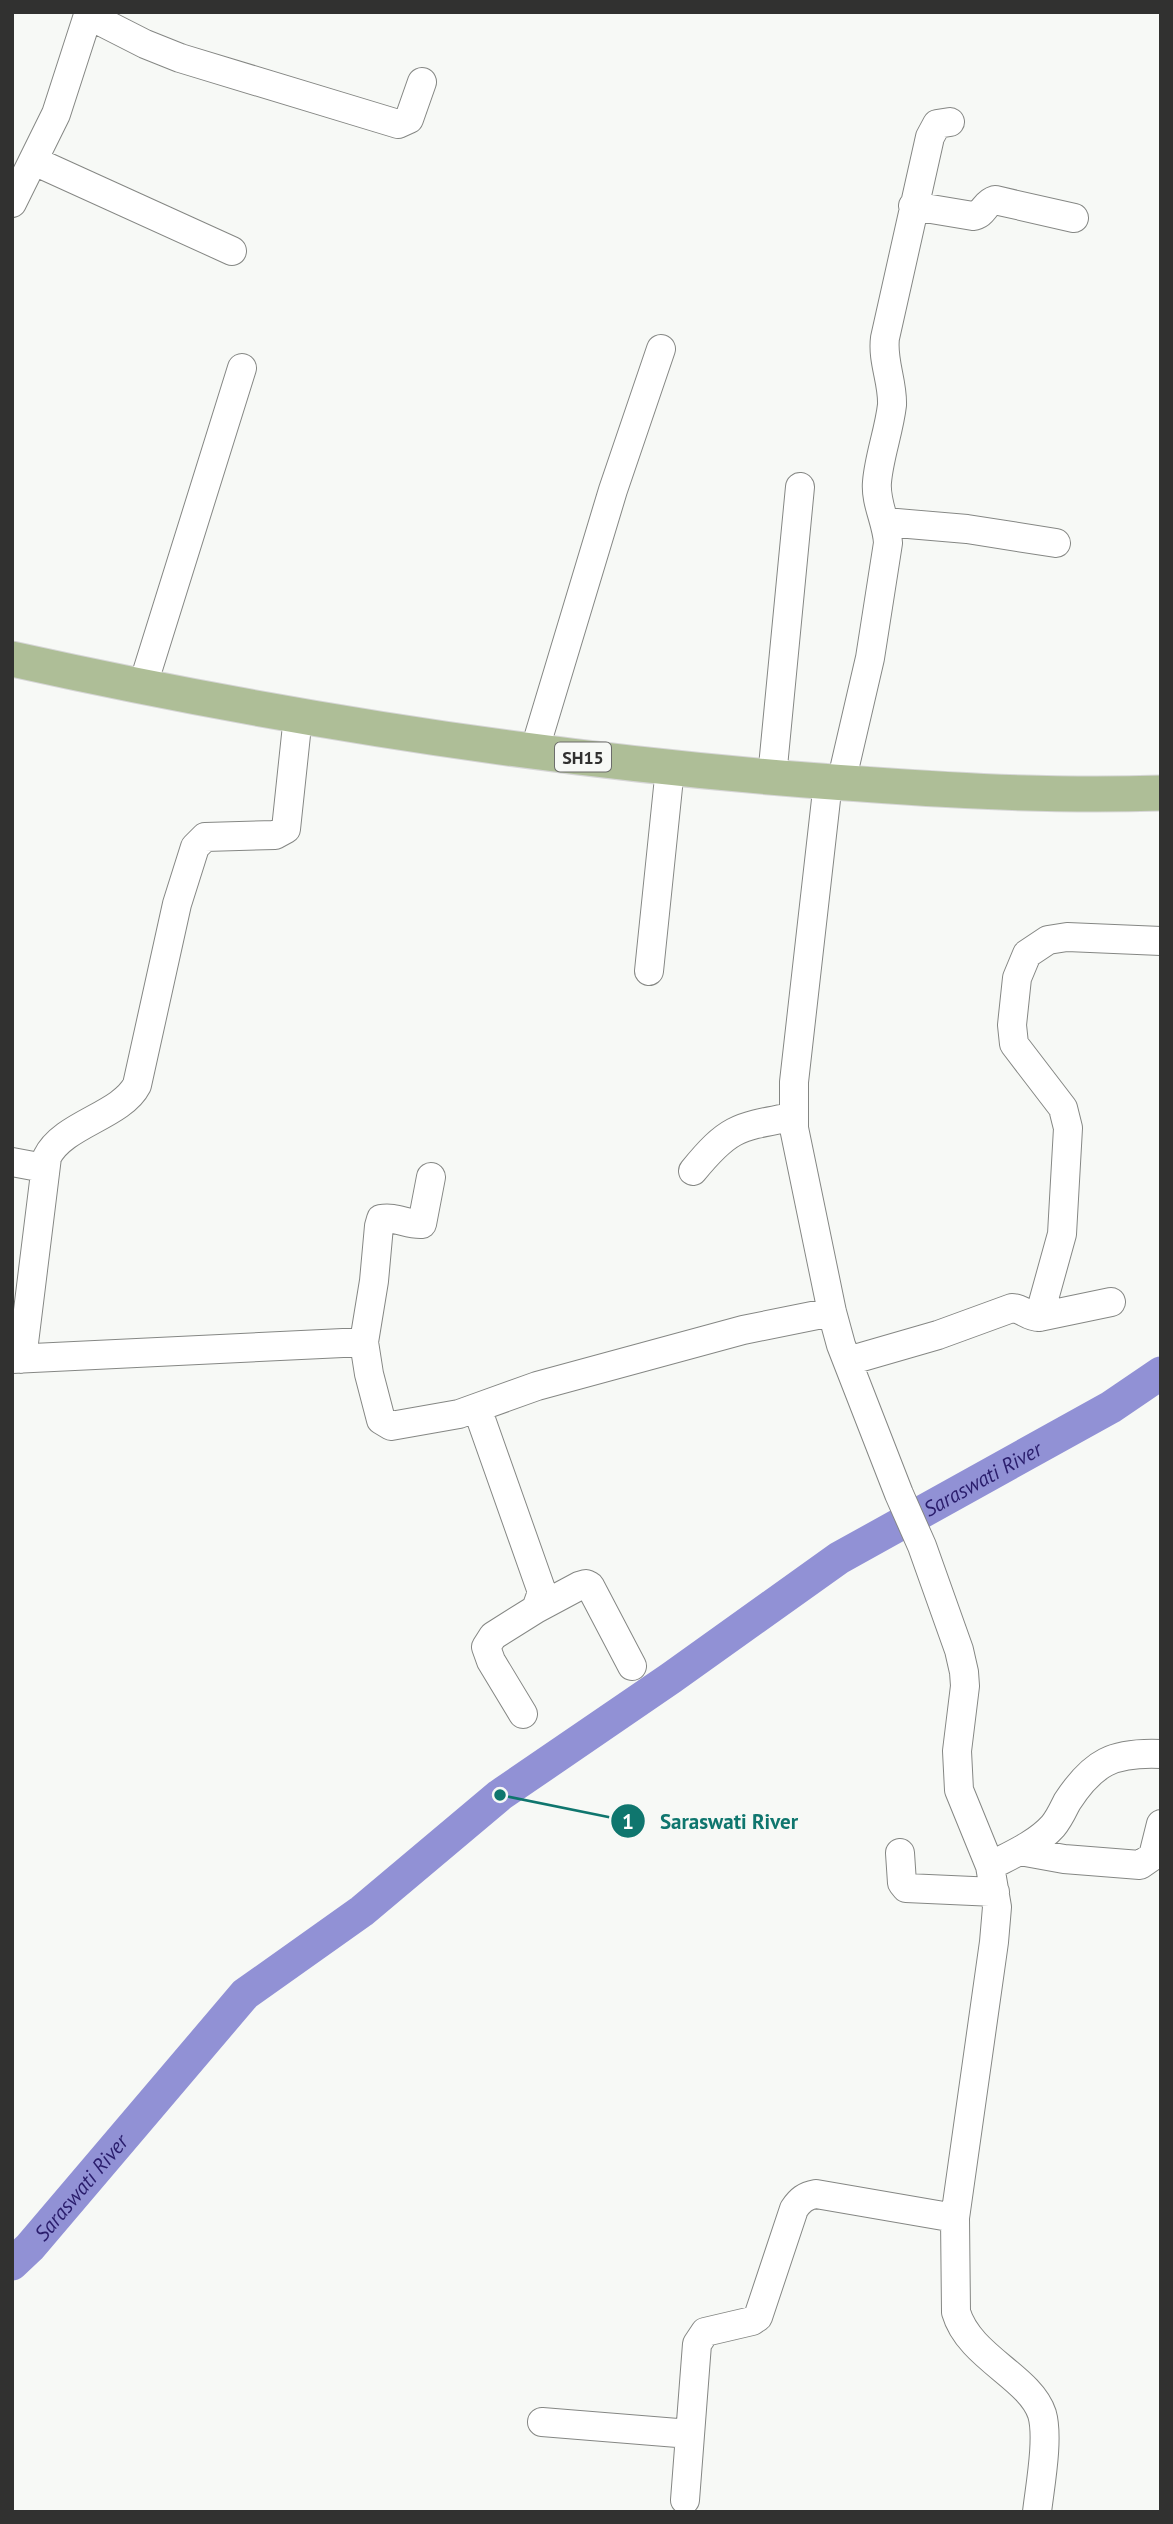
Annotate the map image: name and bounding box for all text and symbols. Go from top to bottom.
road number: SH15 [555,742,611,772]
water label: Saraswati River [918,1434,1048,1522]
callout: Saraswati River [611,1800,812,1842]
text: 1 [622,1808,634,1835]
text: Saraswati River [660,1808,799,1835]
water label: Saraswati River [28,2127,135,2246]

